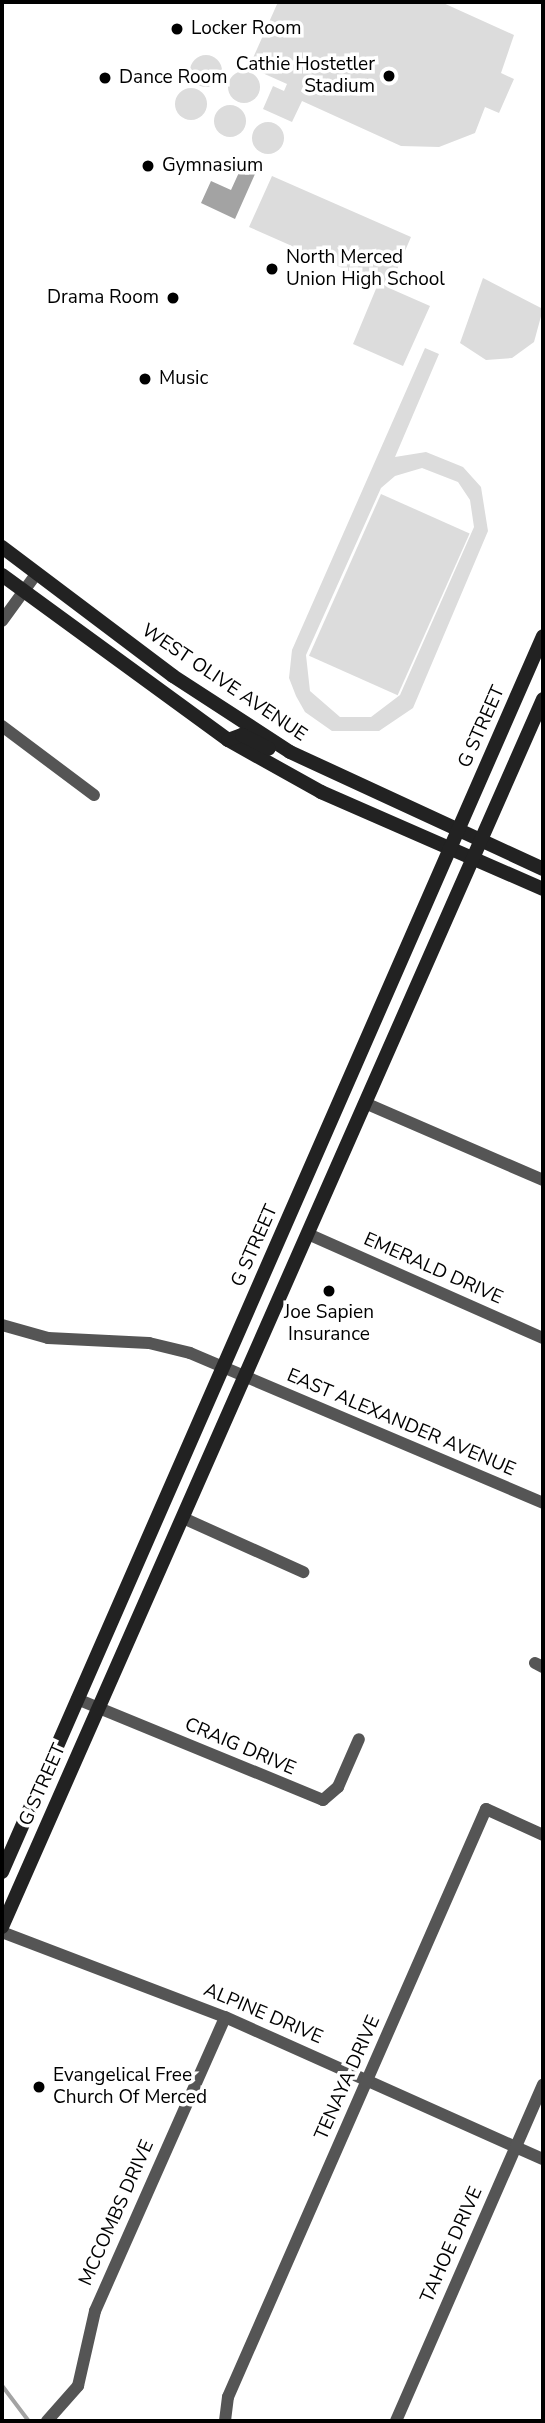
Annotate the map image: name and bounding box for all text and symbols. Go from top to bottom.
place label: Locker Room [191,18,302,40]
marker: Locker Room [169,21,185,37]
place label: Cathie Hostetler Stadium [236,54,375,98]
place label: Dance Room [119,67,227,89]
marker: Cathie Hostetler Stadium [381,68,397,84]
marker: Dance Room [97,70,113,86]
place label: Gymnasium [162,155,263,177]
marker: Gymnasium [140,158,156,174]
place label: North Merced Union High School [286,247,445,291]
marker: North Merced Union High School [264,261,280,277]
place label: Drama Room [47,287,159,309]
marker: Drama Room [165,290,181,306]
place label: Music [159,368,208,390]
marker: Music [137,371,153,387]
street label: WEST OLIVE AVENUE [137,619,311,747]
street label: G STREET [454,682,510,772]
street label: G STREET [227,1201,283,1291]
street label: EMERALD DRIVE [360,1228,506,1310]
marker: Joe Sapien Insurance [321,1283,337,1299]
place label: Joe Sapien Insurance [284,1302,374,1346]
street label: EAST ALEXANDER AVENUE [283,1364,519,1482]
street label: CRAIG DRIVE [181,1713,299,1781]
street label: G STREET [15,1740,71,1830]
street label: ALPINE DRIVE [200,1979,326,2049]
street label: TENAYA DRIVE [310,2012,386,2144]
place label: Evangelical Free Church Of Merced [53,2065,207,2109]
marker: Evangelical Free Church Of Merced [31,2079,47,2095]
street label: MCCOMBS DRIVE [75,2137,159,2289]
street label: TAHOE DRIVE [416,2183,488,2307]

